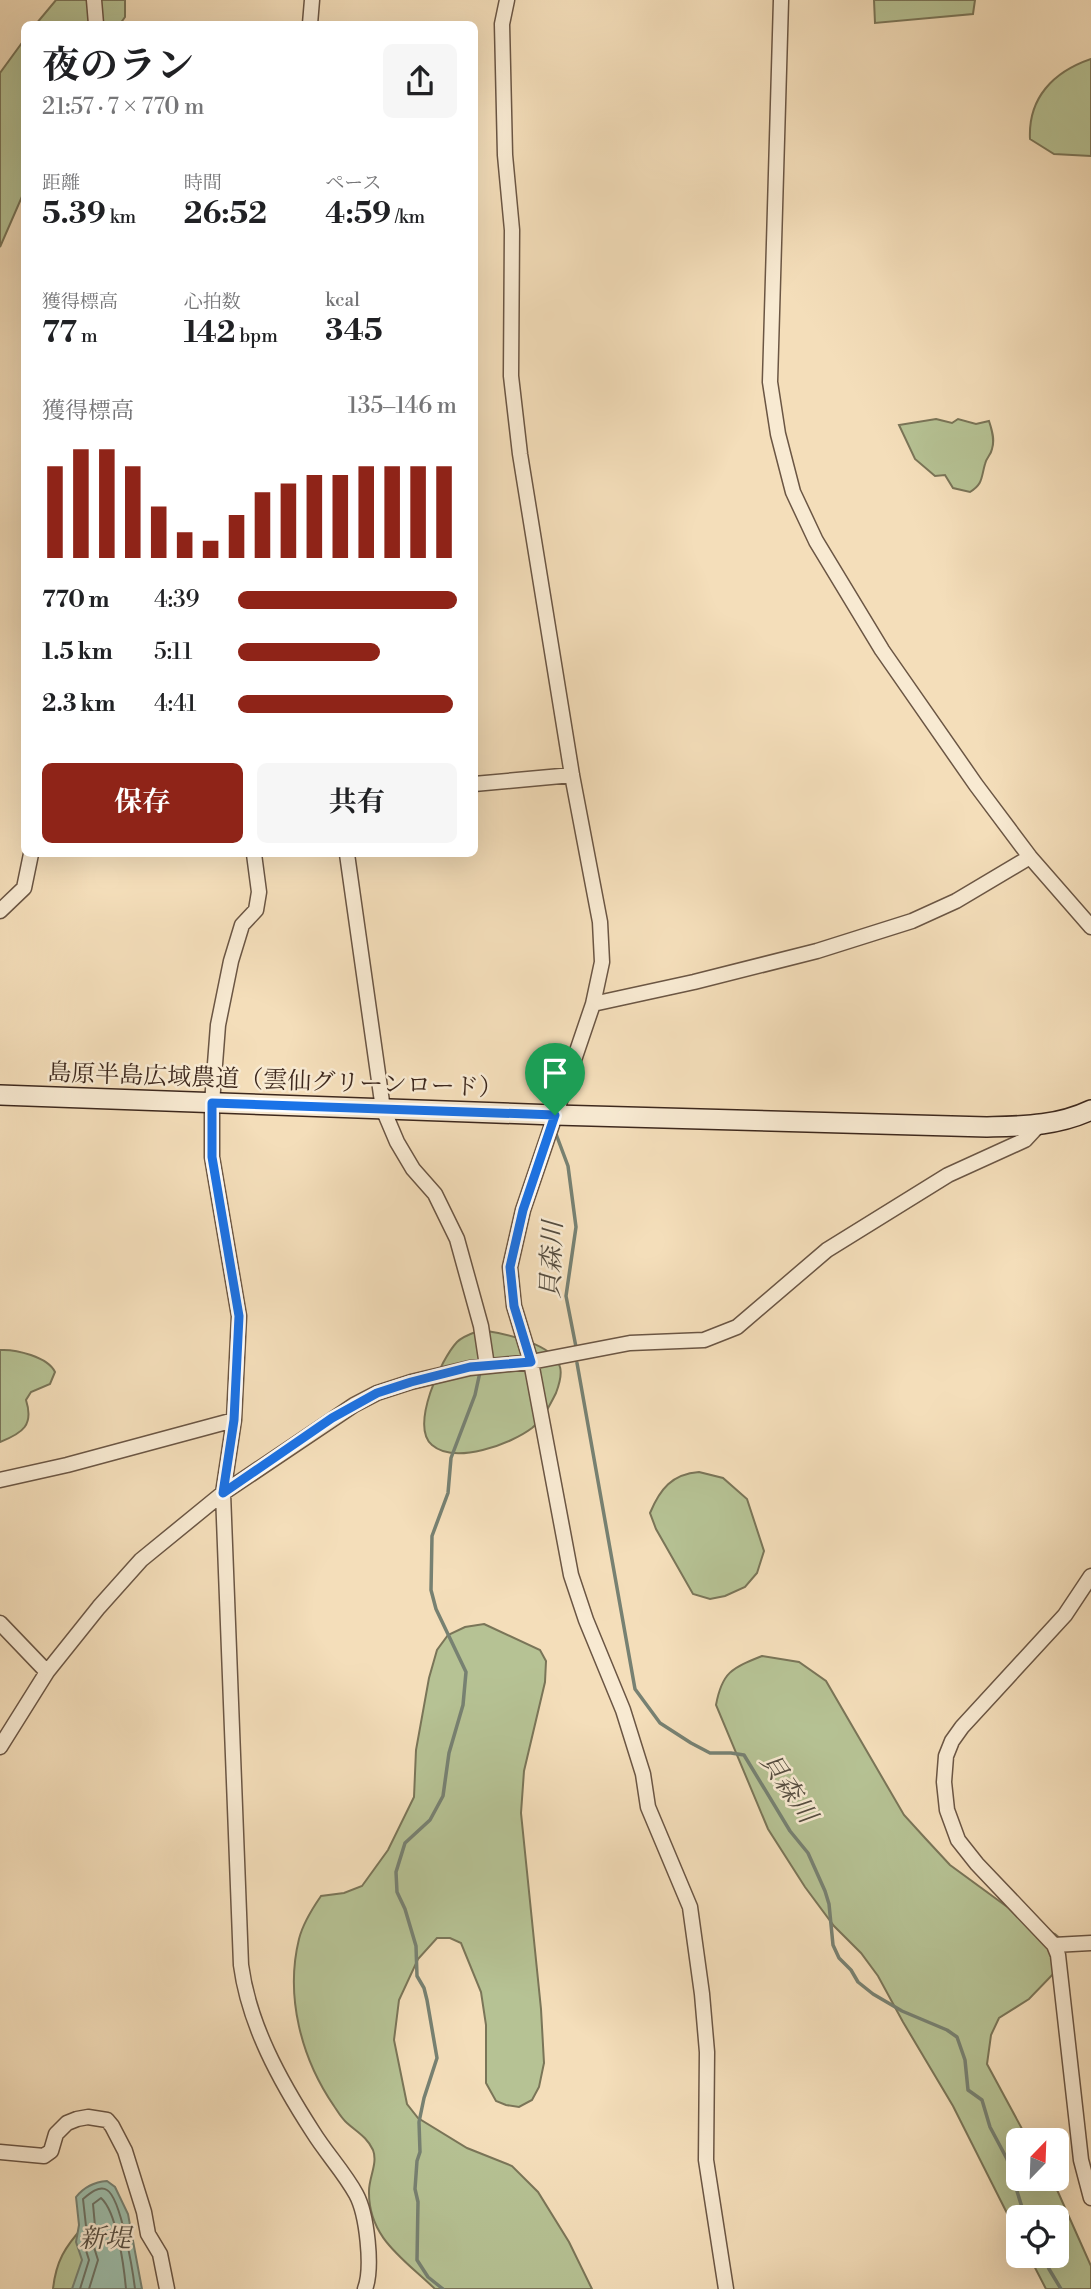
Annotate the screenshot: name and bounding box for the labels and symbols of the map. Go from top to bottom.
pin [525,1043,585,1115]
street label: 島原半島広域農道（雲仙グリーンロード） [47,1058,503,1104]
water label: 貝森川 [535,1217,569,1300]
water label: 貝森川 [753,1747,825,1832]
north arrow [1006,2128,1069,2191]
water label: 新堤 [79,2223,134,2255]

